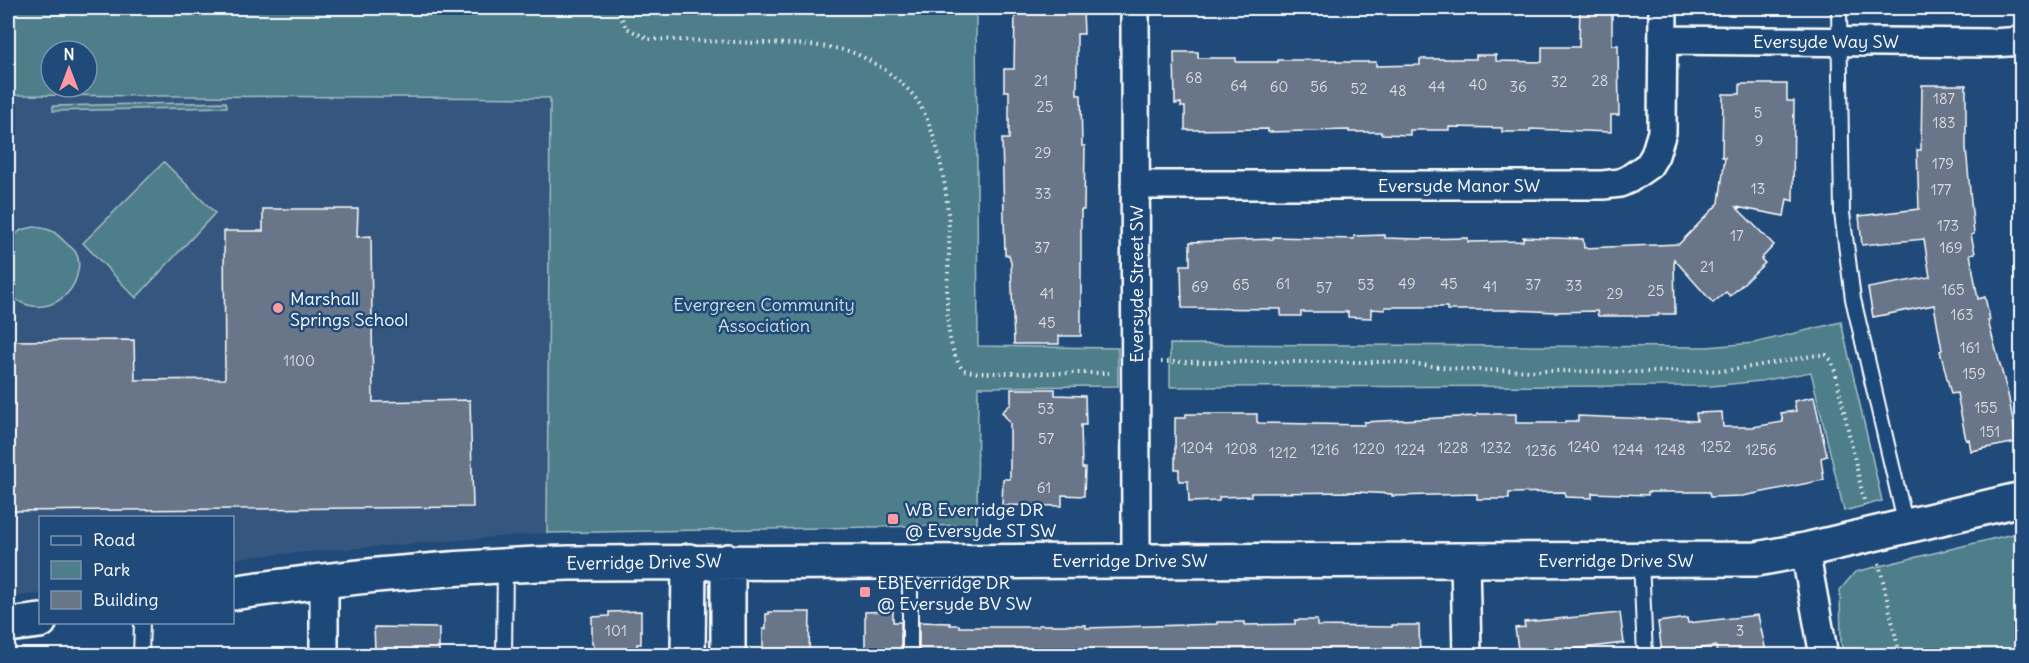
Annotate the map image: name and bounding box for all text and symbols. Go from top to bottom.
street label: Eversyde Way SW [1753,30,1899,53]
north arrow [39,39,99,99]
text: N [63,44,75,64]
house number: 68 [1185,68,1203,87]
house number: 21 [1034,71,1048,90]
house number: 28 [1592,71,1608,90]
house number: 32 [1551,72,1567,91]
house number: 40 [1469,75,1487,94]
house number: 64 [1230,76,1248,95]
house number: 60 [1270,77,1288,96]
house number: 56 [1310,77,1328,96]
house number: 44 [1428,77,1446,96]
house number: 36 [1509,77,1527,96]
house number: 52 [1351,79,1367,98]
house number: 48 [1389,81,1407,100]
house number: 187 [1933,89,1955,108]
house number: 25 [1037,97,1053,116]
house number: 5 [1754,103,1762,122]
house number: 183 [1932,113,1956,132]
house number: 9 [1755,131,1763,150]
house number: 29 [1035,143,1051,162]
house number: 179 [1932,154,1954,173]
street label: Eversyde Manor SW [1378,174,1540,197]
house number: 13 [1751,179,1765,198]
house number: 177 [1931,180,1951,199]
house number: 33 [1034,184,1052,203]
street label: Eversyde Street SW [1125,205,1148,363]
house number: 173 [1937,216,1959,235]
house number: 17 [1730,226,1744,245]
house number: 37 [1034,238,1050,257]
house number: 169 [1939,238,1963,257]
house number: 21 [1700,257,1714,276]
house number: 61 [1276,274,1290,293]
house number: 49 [1398,274,1416,293]
house number: 45 [1440,274,1458,293]
house number: 65 [1232,275,1250,294]
house number: 53 [1357,275,1375,294]
house number: 37 [1525,275,1541,294]
house number: 33 [1565,276,1583,295]
house number: 69 [1191,277,1209,296]
house number: 41 [1483,277,1497,296]
house number: 57 [1316,278,1332,297]
house number: 165 [1941,280,1965,299]
house number: 25 [1648,281,1664,300]
house number: 41 [1040,284,1054,303]
house number: 29 [1607,284,1623,303]
place label: Marshall Springs School [290,287,408,331]
park label: Evergreen Community Association [673,293,855,337]
marker: Marshall Springs School [271,301,285,315]
house number: 163 [1950,305,1974,324]
house number: 45 [1038,313,1056,332]
house number: 161 [1960,338,1980,357]
house number: 1100 [283,351,315,370]
house number: 159 [1962,364,1986,383]
house number: 155 [1974,398,1998,417]
house number: 53 [1037,399,1055,418]
house number: 151 [1980,422,2000,441]
house number: 57 [1038,429,1054,448]
house number: 1240 [1568,437,1600,456]
house number: 1252 [1700,437,1732,456]
house number: 1204 [1181,438,1214,457]
house number: 1228 [1437,438,1469,457]
house number: 1232 [1481,438,1511,457]
house number: 1208 [1225,439,1257,458]
house number: 1220 [1353,439,1385,458]
house number: 1216 [1311,440,1339,459]
house number: 1224 [1395,440,1426,459]
house number: 1244 [1612,440,1644,459]
house number: 1248 [1654,440,1686,459]
house number: 1256 [1745,440,1777,459]
house number: 1236 [1525,441,1557,460]
house number: 1212 [1269,443,1297,462]
house number: 61 [1037,478,1051,497]
place label: WB Everridge DR @ Eversyde ST SW [905,498,1056,542]
marker: WB Everridge DR @ Eversyde ST SW [886,512,900,526]
legend [39,516,234,624]
text: Road [93,528,136,551]
street label: Everridge Drive SW [566,549,722,575]
street label: Everridge Drive SW [1052,549,1208,572]
street label: Everridge Drive SW [1538,549,1694,572]
text: Park [93,558,130,581]
place label: EB Everridge DR @ Eversyde BV SW [877,571,1032,615]
marker: EB Everridge DR @ Eversyde BV SW [858,585,872,599]
text: Building [93,588,158,611]
house number: 101 [605,621,627,640]
house number: 3 [1736,621,1744,640]

